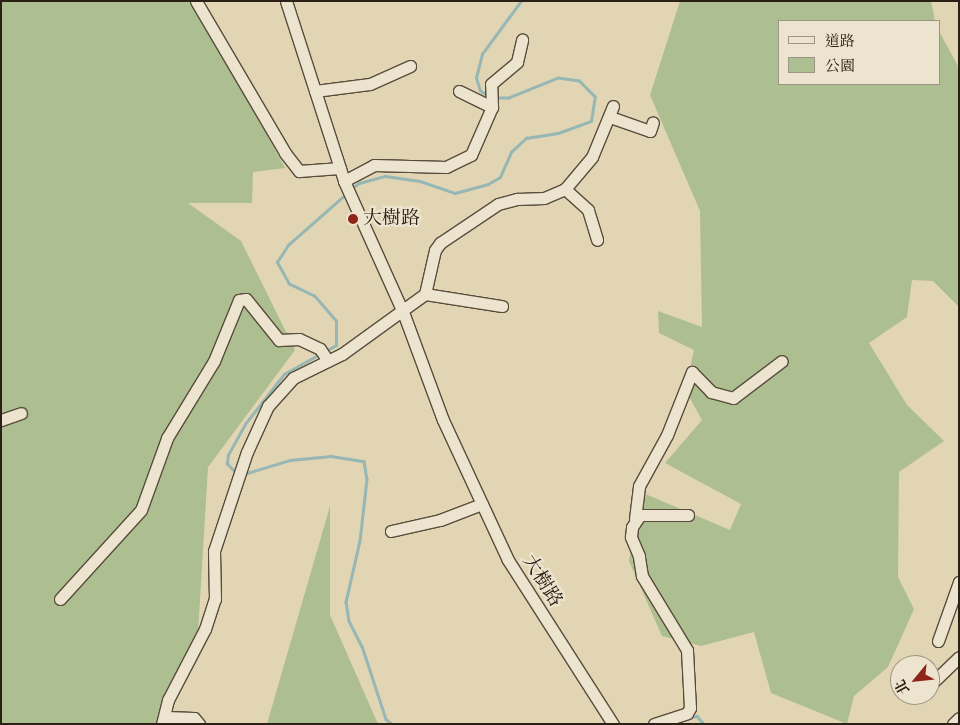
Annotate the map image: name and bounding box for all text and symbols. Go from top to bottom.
legend [778,20,940,85]
text: 道路 [825,32,855,51]
text: 公園 [825,57,855,76]
place label: 大樹路 [363,208,420,230]
marker: 大樹路 [347,213,359,225]
street label: 大樹路 [517,551,567,611]
north arrow [890,655,940,705]
text: 北 [891,676,914,697]

